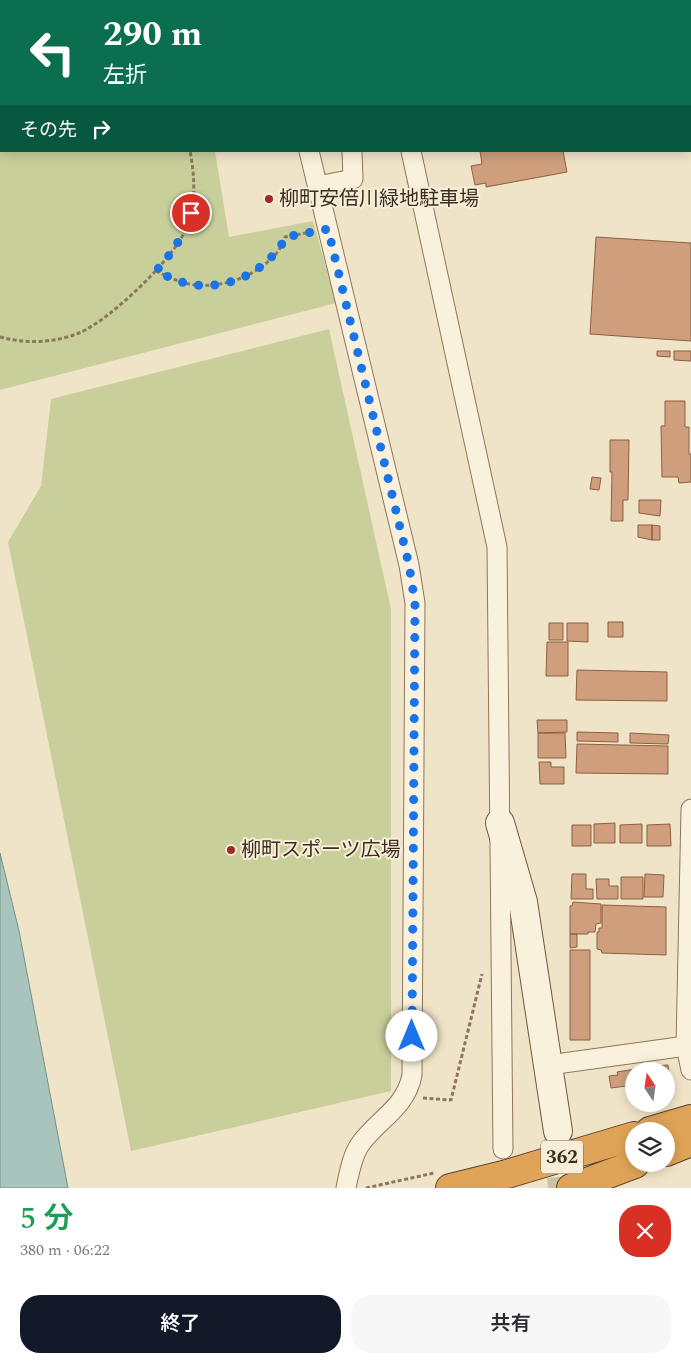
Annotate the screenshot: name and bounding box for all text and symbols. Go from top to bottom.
text: 290 m [103,8,202,61]
icon: left [20,20,85,85]
text: 左折 [103,59,147,92]
icon: right [87,115,115,143]
text: その先 [20,116,77,145]
place label: 柳町安倍川緑地駐車場 [279,184,479,214]
pin [170,192,212,234]
marker: 柳町安倍川緑地駐車場 [263,193,275,205]
icon: arrive [177,199,205,227]
place label: 柳町スポーツ広場 [241,835,401,865]
marker: 柳町スポーツ広場 [225,844,237,856]
position arrow [385,1009,437,1061]
north arrow [625,1062,675,1112]
map controls [625,1062,675,1172]
button: layers [625,1122,675,1172]
road number: 362 [541,1140,583,1174]
text: 5 分 [20,1196,74,1242]
button: close [619,1205,671,1257]
text: 380 m · 06:22 [20,1238,110,1262]
button: 終了 [20,1295,341,1353]
button: 共有 [351,1295,671,1353]

